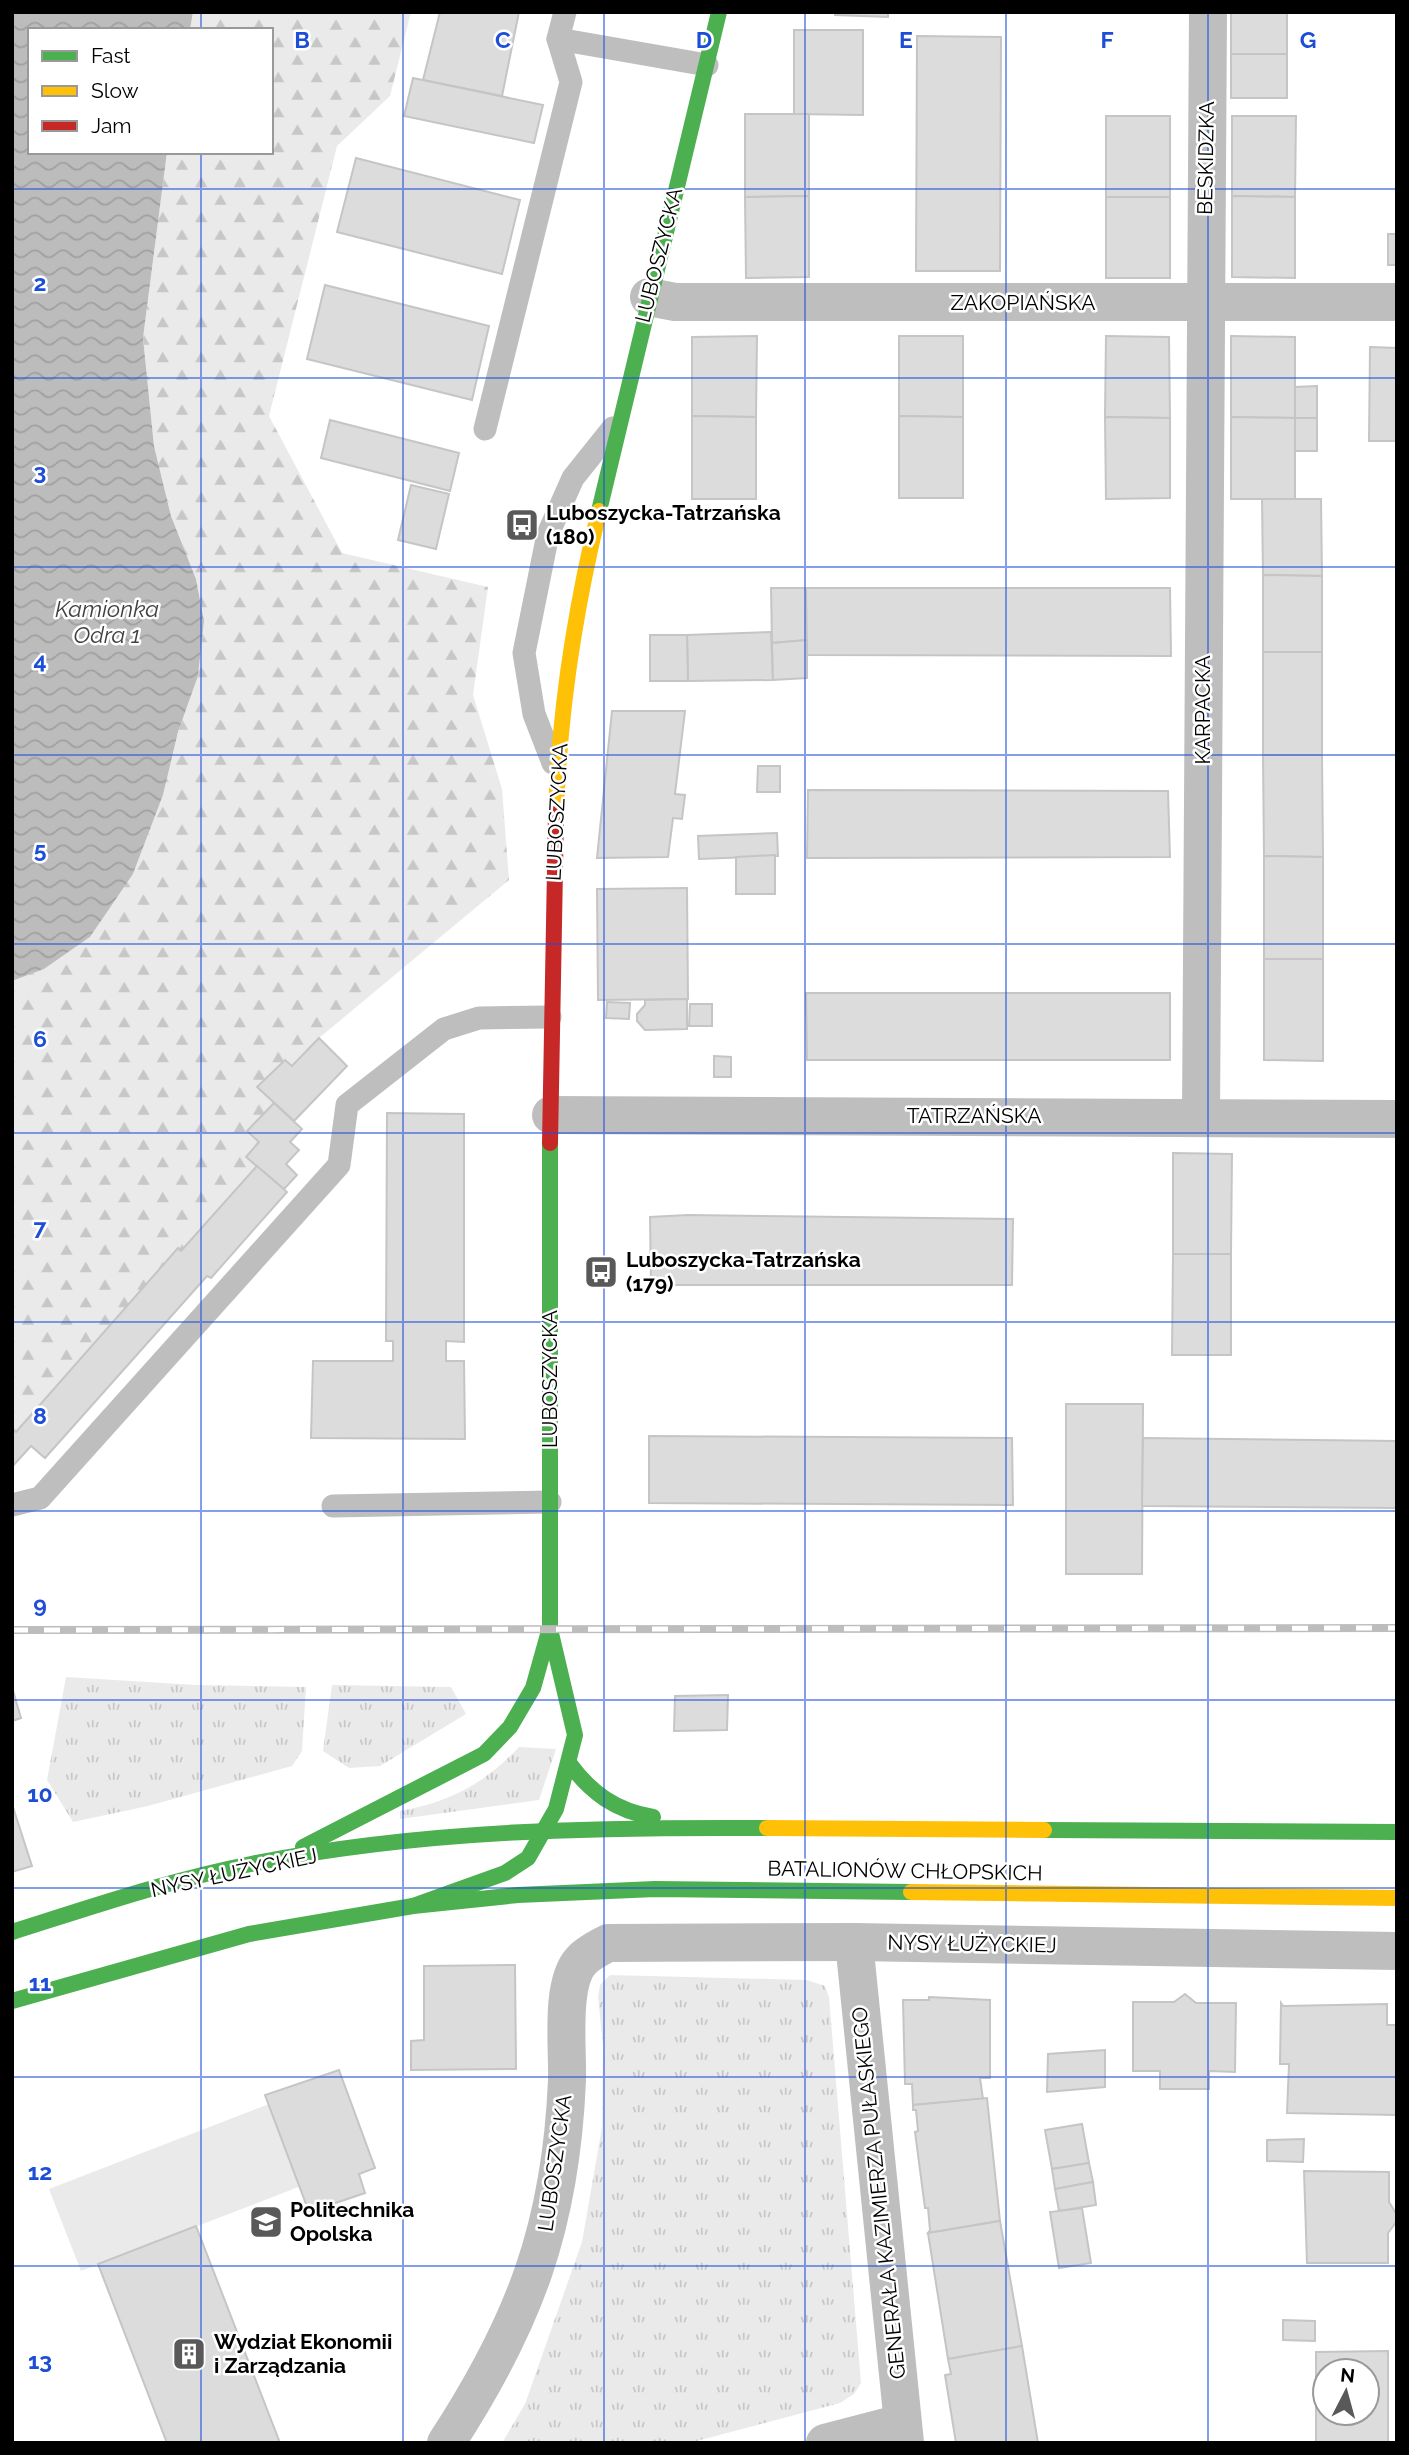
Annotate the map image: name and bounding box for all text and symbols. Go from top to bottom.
text: B [294,26,310,53]
text: C [495,26,511,53]
text: D [696,26,712,53]
text: E [899,26,913,53]
text: F [1100,26,1114,53]
text: G [1300,26,1316,53]
legend [28,28,273,154]
text: Fast [91,43,131,68]
text: Slow [91,78,139,103]
street label: BESKIDZKA [1192,101,1219,215]
text: Jam [91,113,132,138]
street label: LUBOSZYCKA [630,185,687,325]
text: 2 [34,269,46,296]
street label: ZAKOPIAŃSKA [951,290,1095,315]
text: 3 [34,458,46,485]
place label: Luboszycka-Tatrzańska (180) [546,500,781,549]
bus stop icon: Luboszycka-Tatrzańska (180) [503,506,541,544]
water label: Kamionka Odra 1 [55,595,159,648]
text: 4 [33,647,47,674]
street label: KARPACKA [1190,655,1215,765]
street label: LUBOSZYCKA [540,742,573,882]
text: 5 [34,836,47,863]
text: 6 [33,1025,47,1052]
street label: TATRZAŃSKA [907,1103,1041,1128]
text: 7 [34,1213,47,1240]
place label: Luboszycka-Tatrzańska (179) [626,1247,861,1296]
bus stop icon: Luboszycka-Tatrzańska (179) [582,1253,620,1291]
street label: LUBOSZYCKA [537,1310,562,1448]
text: 8 [33,1402,47,1429]
text: 9 [33,1591,47,1618]
text: 10 [27,1780,53,1807]
street label: NYSY ŁUŻYCKIEJ [148,1843,319,1902]
street label: BATALIONÓW CHŁOPSKICH [767,1856,1043,1885]
street label: NYSY ŁUŻYCKIEJ [887,1930,1057,1957]
text: 11 [29,1969,51,1996]
street label: GENERAŁA KAZIMIERZA PUŁASKIEGO [847,2006,910,2380]
street label: LUBOSZYCKA [533,2093,576,2233]
text: 12 [28,2158,52,2185]
place label: Politechnika Opolska [290,2197,414,2246]
school or university icon: Politechnika Opolska [247,2203,285,2241]
place label: Wydział Ekonomii i Zarządzania [214,2329,392,2378]
building icon: Wydział Ekonomii i Zarządzania [170,2335,208,2373]
text: 13 [28,2347,52,2374]
north arrow [1311,2357,1381,2427]
text: N [1339,2363,1356,2387]

